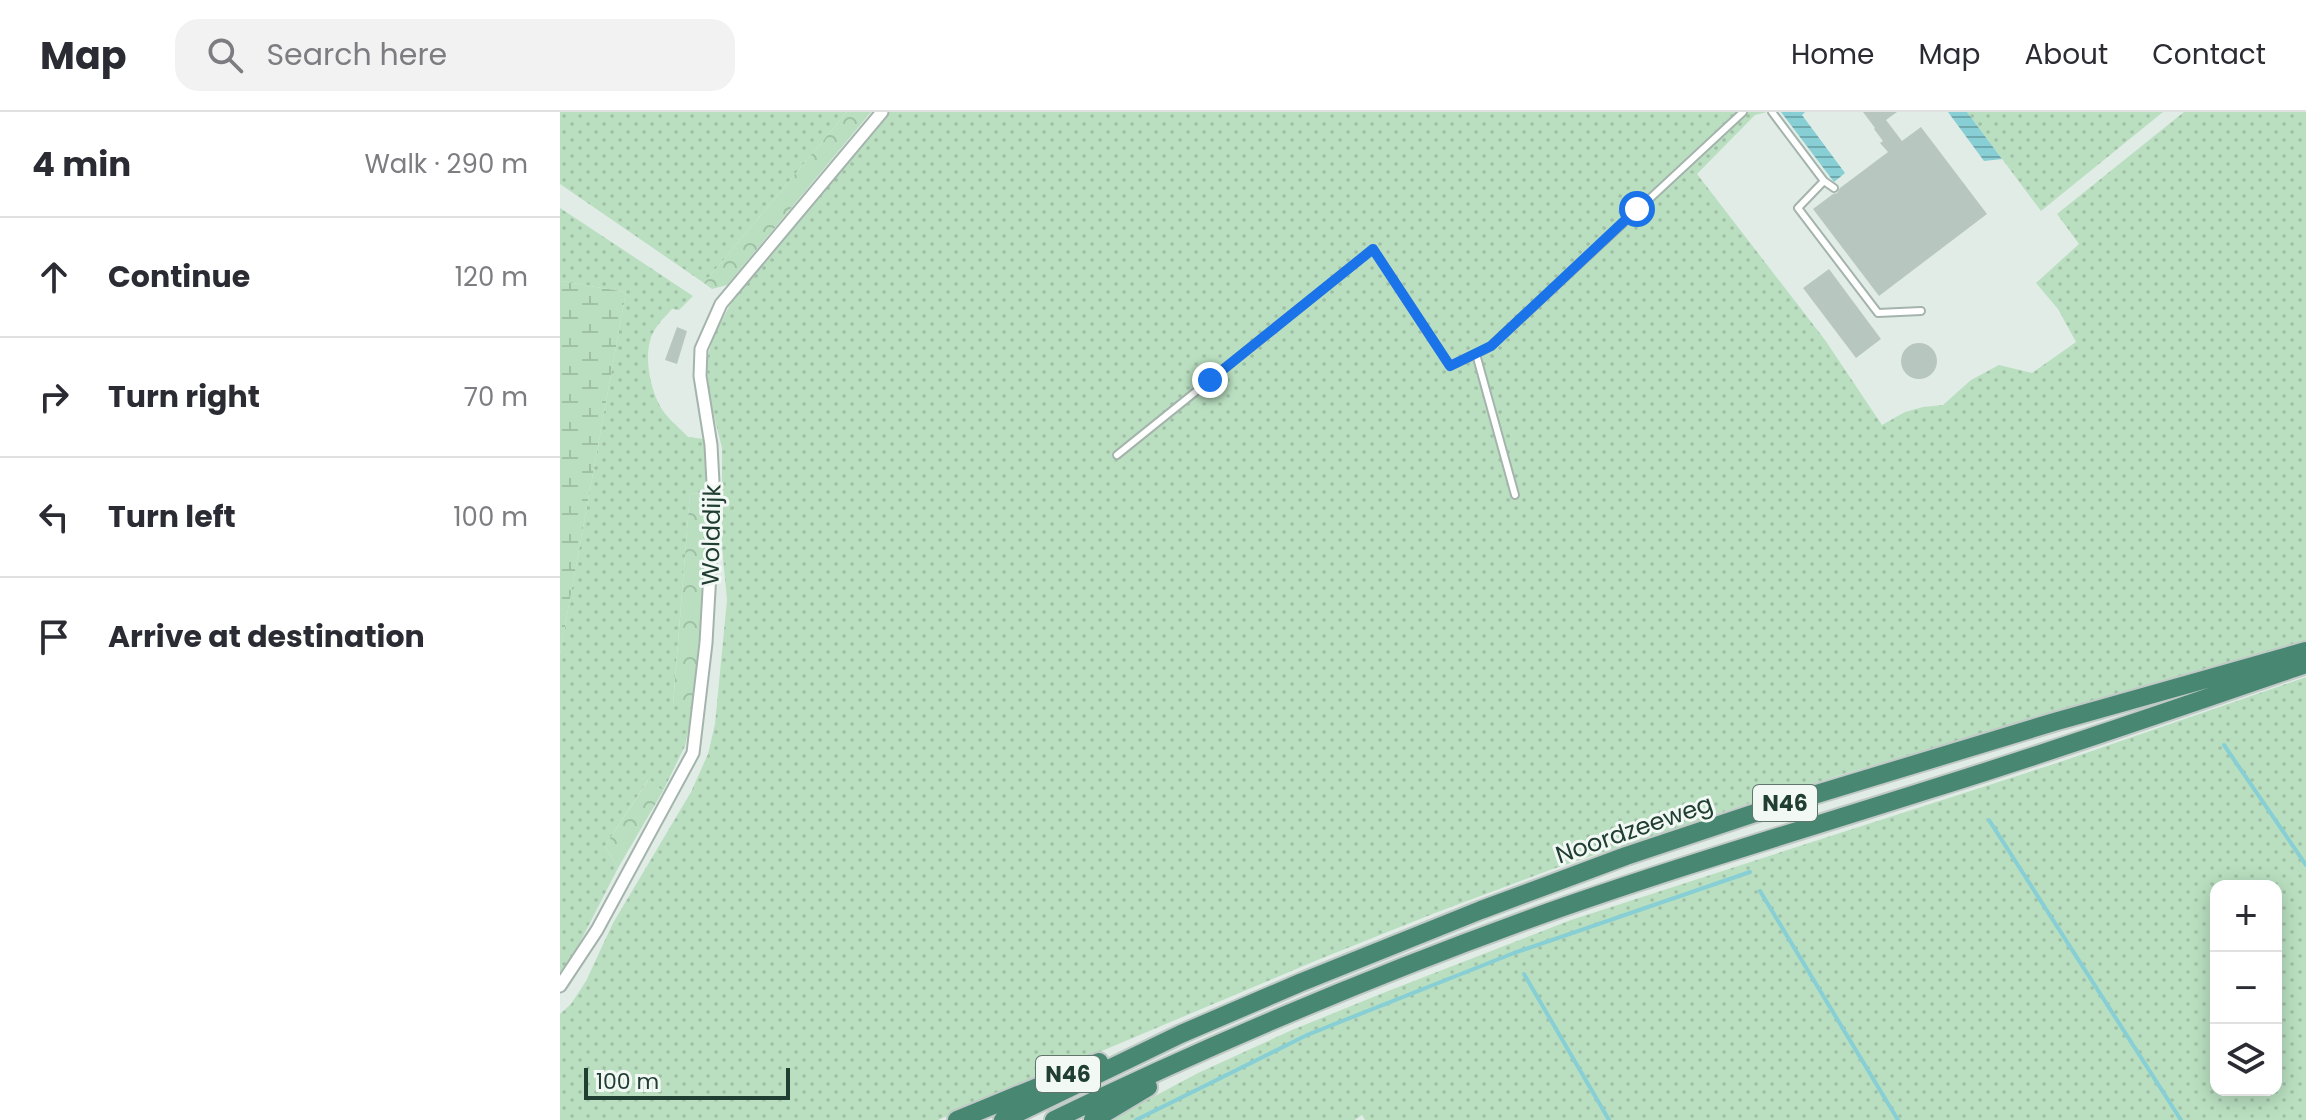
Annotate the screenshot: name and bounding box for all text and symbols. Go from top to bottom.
search box [175,19,735,91]
text: Map [40,29,127,82]
icon: search [203,33,247,77]
text: Search here [267,33,447,76]
text: Home [1791,35,1874,74]
text: Map [1918,35,1980,74]
text: About [2024,35,2108,74]
text: Contact [2152,35,2266,74]
text: 4 min [32,140,131,188]
text: Walk · 290 m [364,146,528,182]
route start [1619,191,1655,227]
icon: ahead [32,255,76,299]
text: Continue [108,255,250,298]
text: 120 m [455,259,528,295]
route end [1192,362,1228,398]
icon: right [32,375,76,419]
text: Turn right [108,375,260,418]
text: 70 m [464,379,528,415]
street label: Wolddijk [694,483,728,586]
icon: left [32,495,76,539]
text: Turn left [108,495,236,538]
text: 100 m [453,499,528,535]
icon: arrive [32,615,76,659]
text: Arrive at destination [108,615,425,658]
road number: N46 [1753,785,1817,821]
street label: Noordzeeweg [1551,787,1717,871]
map controls [2210,880,2282,1096]
button: + [2210,880,2282,952]
button: − [2210,952,2282,1024]
button: layers [2210,1024,2282,1096]
road number: N46 [1036,1056,1100,1092]
scale bar [584,1064,790,1100]
text: 100 m [596,1066,659,1097]

